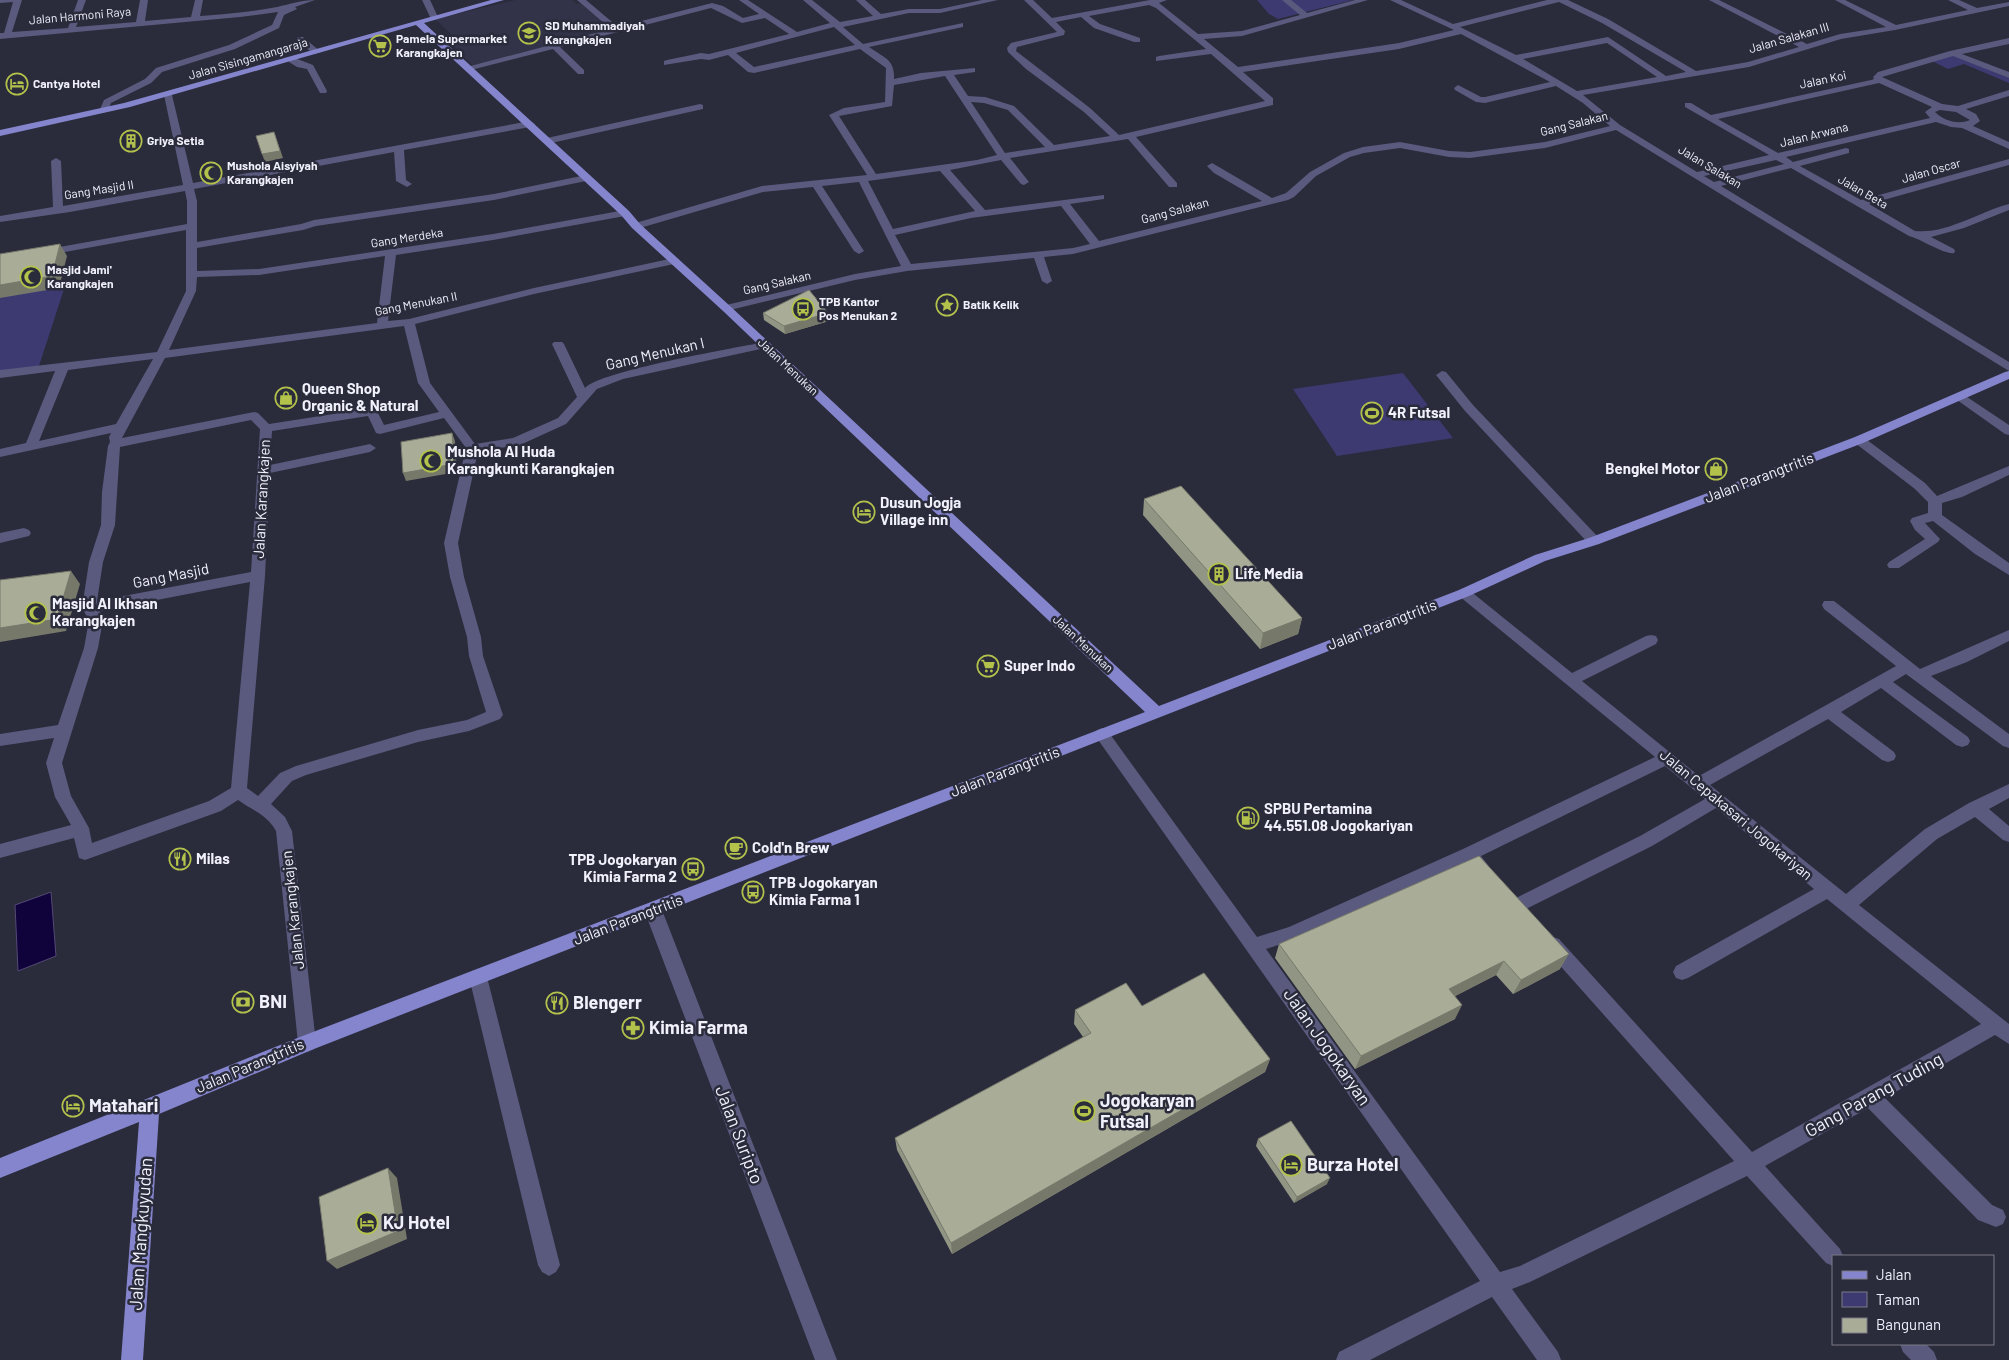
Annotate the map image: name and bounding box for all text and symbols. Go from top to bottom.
street label: Jalan Harmoni Raya [28,4,132,26]
place label: SD Muhammadiyah Karangkajen [545,18,645,46]
street label: Jalan Salakan III [1747,19,1831,55]
school or university icon: SD Muhammadiyah Karangkajen [517,21,541,45]
place label: Pamela Supermarket Karangkajen [396,31,507,59]
street label: Jalan Sisingamangaraja [186,34,309,82]
supermarket icon: Pamela Supermarket Karangkajen [368,34,392,58]
street label: Jalan Koi [1798,67,1848,91]
hotel icon: Cantya Hotel [5,72,29,96]
place label: Cantya Hotel [33,76,100,90]
street label: Gang Salakan [1538,108,1609,138]
street label: Jalan Arwana [1778,119,1849,149]
building icon: Griya Setia [119,129,143,153]
place label: Griya Setia [147,133,204,147]
street label: Jalan Salakan [1676,142,1745,191]
street label: Jalan Oscar [1900,155,1962,185]
place label: Mushola Aisyiyah Karangkajen [227,158,317,186]
mosque icon: Mushola Aisyiyah Karangkajen [199,161,223,185]
street label: Jalan Beta [1836,171,1891,211]
street label: Gang Masjid II [63,177,135,201]
street label: Gang Salakan [1139,194,1210,226]
street label: Gang Merdeka [370,224,444,250]
place label: Masjid Jami' Karangkajen [47,262,114,290]
mosque icon: Masjid Jami' Karangkajen [19,265,43,289]
street label: Gang Salakan [741,267,812,297]
street label: Gang Menukan II [373,288,458,318]
place icon: Batik Kelik [935,293,959,317]
place label: TPB Kantor Pos Menukan 2 [819,294,898,322]
bus stop icon: TPB Kantor Pos Menukan 2 [791,297,815,321]
place label: Batik Kelik [963,297,1020,311]
street label: Gang Menukan I [604,333,706,373]
street label: Jalan Menukan [756,335,822,398]
place label: Queen Shop Organic & Natural [302,379,418,414]
shop icon: Queen Shop Organic & Natural [274,386,298,410]
sports icon: 4R Futsal [1360,401,1384,425]
place label: 4R Futsal [1388,403,1450,421]
street label: Jalan Karangkajen [249,439,273,559]
place label: Mushola Al Huda Karangkunti Karangkajen [447,442,615,477]
street label: Jalan Parangtritis [1702,448,1816,506]
mosque icon: Mushola Al Huda Karangkunti Karangkajen [419,449,443,473]
shop icon: Bengkel Motor [1704,457,1728,481]
place label: Bengkel Motor [1605,459,1700,477]
place label: Dusun Jogja Village inn [880,493,961,528]
hotel icon: Dusun Jogja Village inn [852,500,876,524]
street label: Gang Masjid [131,559,210,591]
building icon: Life Media [1207,562,1231,586]
place label: Life Media [1235,564,1303,582]
place label: Masjid Al Ikhsan Karangkajen [52,594,158,629]
street label: Jalan Parangtritis [1325,595,1439,653]
mosque icon: Masjid Al Ikhsan Karangkajen [24,601,48,625]
street label: Jalan Menukan [1051,612,1117,675]
supermarket icon: Super Indo [976,654,1000,678]
place label: Super Indo [1004,656,1075,674]
street label: Jalan Parangtritis [948,742,1062,800]
street label: Jalan Cepakasari Jogokariyan [1657,745,1817,883]
place label: SPBU Pertamina 44.551.08 Jogokariyan [1264,799,1413,834]
fuel station icon: SPBU Pertamina 44.551.08 Jogokariyan [1236,806,1260,830]
cafe icon: Cold'n Brew [724,836,748,860]
place label: Cold'n Brew [752,838,830,856]
restaurant icon: Milas [168,847,192,871]
place label: Milas [196,849,230,867]
street label: Jalan Karangkajen [277,850,307,970]
place label: TPB Jogokaryan Kimia Farma 2 [568,850,677,885]
bus stop icon: TPB Jogokaryan Kimia Farma 2 [681,857,705,881]
place label: TPB Jogokaryan Kimia Farma 1 [769,873,878,908]
bus stop icon: TPB Jogokaryan Kimia Farma 1 [741,880,765,904]
street label: Jalan Parangtritis [571,890,685,948]
street label: Jalan Jogokaryan [1279,984,1376,1109]
bank icon: BNI [231,990,255,1014]
place label: BNI [259,990,287,1012]
restaurant icon: Blengerr [545,991,569,1015]
place label: Blengerr [573,991,642,1013]
pharmacy icon: Kimia Farma [621,1016,645,1040]
place label: Kimia Farma [649,1016,748,1038]
street label: Jalan Parangtritis [193,1034,306,1096]
street label: Gang Parang Tuding [1801,1047,1946,1141]
street label: Jalan Suripto [711,1082,769,1187]
place label: Jogokaryan Futsal [1100,1089,1194,1132]
hotel icon: Matahari [61,1094,85,1118]
place label: Matahari [89,1094,158,1116]
sports icon: Jogokaryan Futsal [1072,1099,1096,1123]
hotel icon: Burza Hotel [1279,1153,1303,1177]
place label: Burza Hotel [1307,1153,1398,1175]
street label: Jalan Mangkuyudan [124,1157,156,1311]
hotel icon: KJ Hotel [355,1211,379,1235]
place label: KJ Hotel [383,1211,450,1233]
legend [1832,1255,1994,1345]
text: Jalan [1876,1265,1912,1283]
text: Taman [1876,1290,1920,1308]
text: Bangunan [1876,1315,1941,1333]

